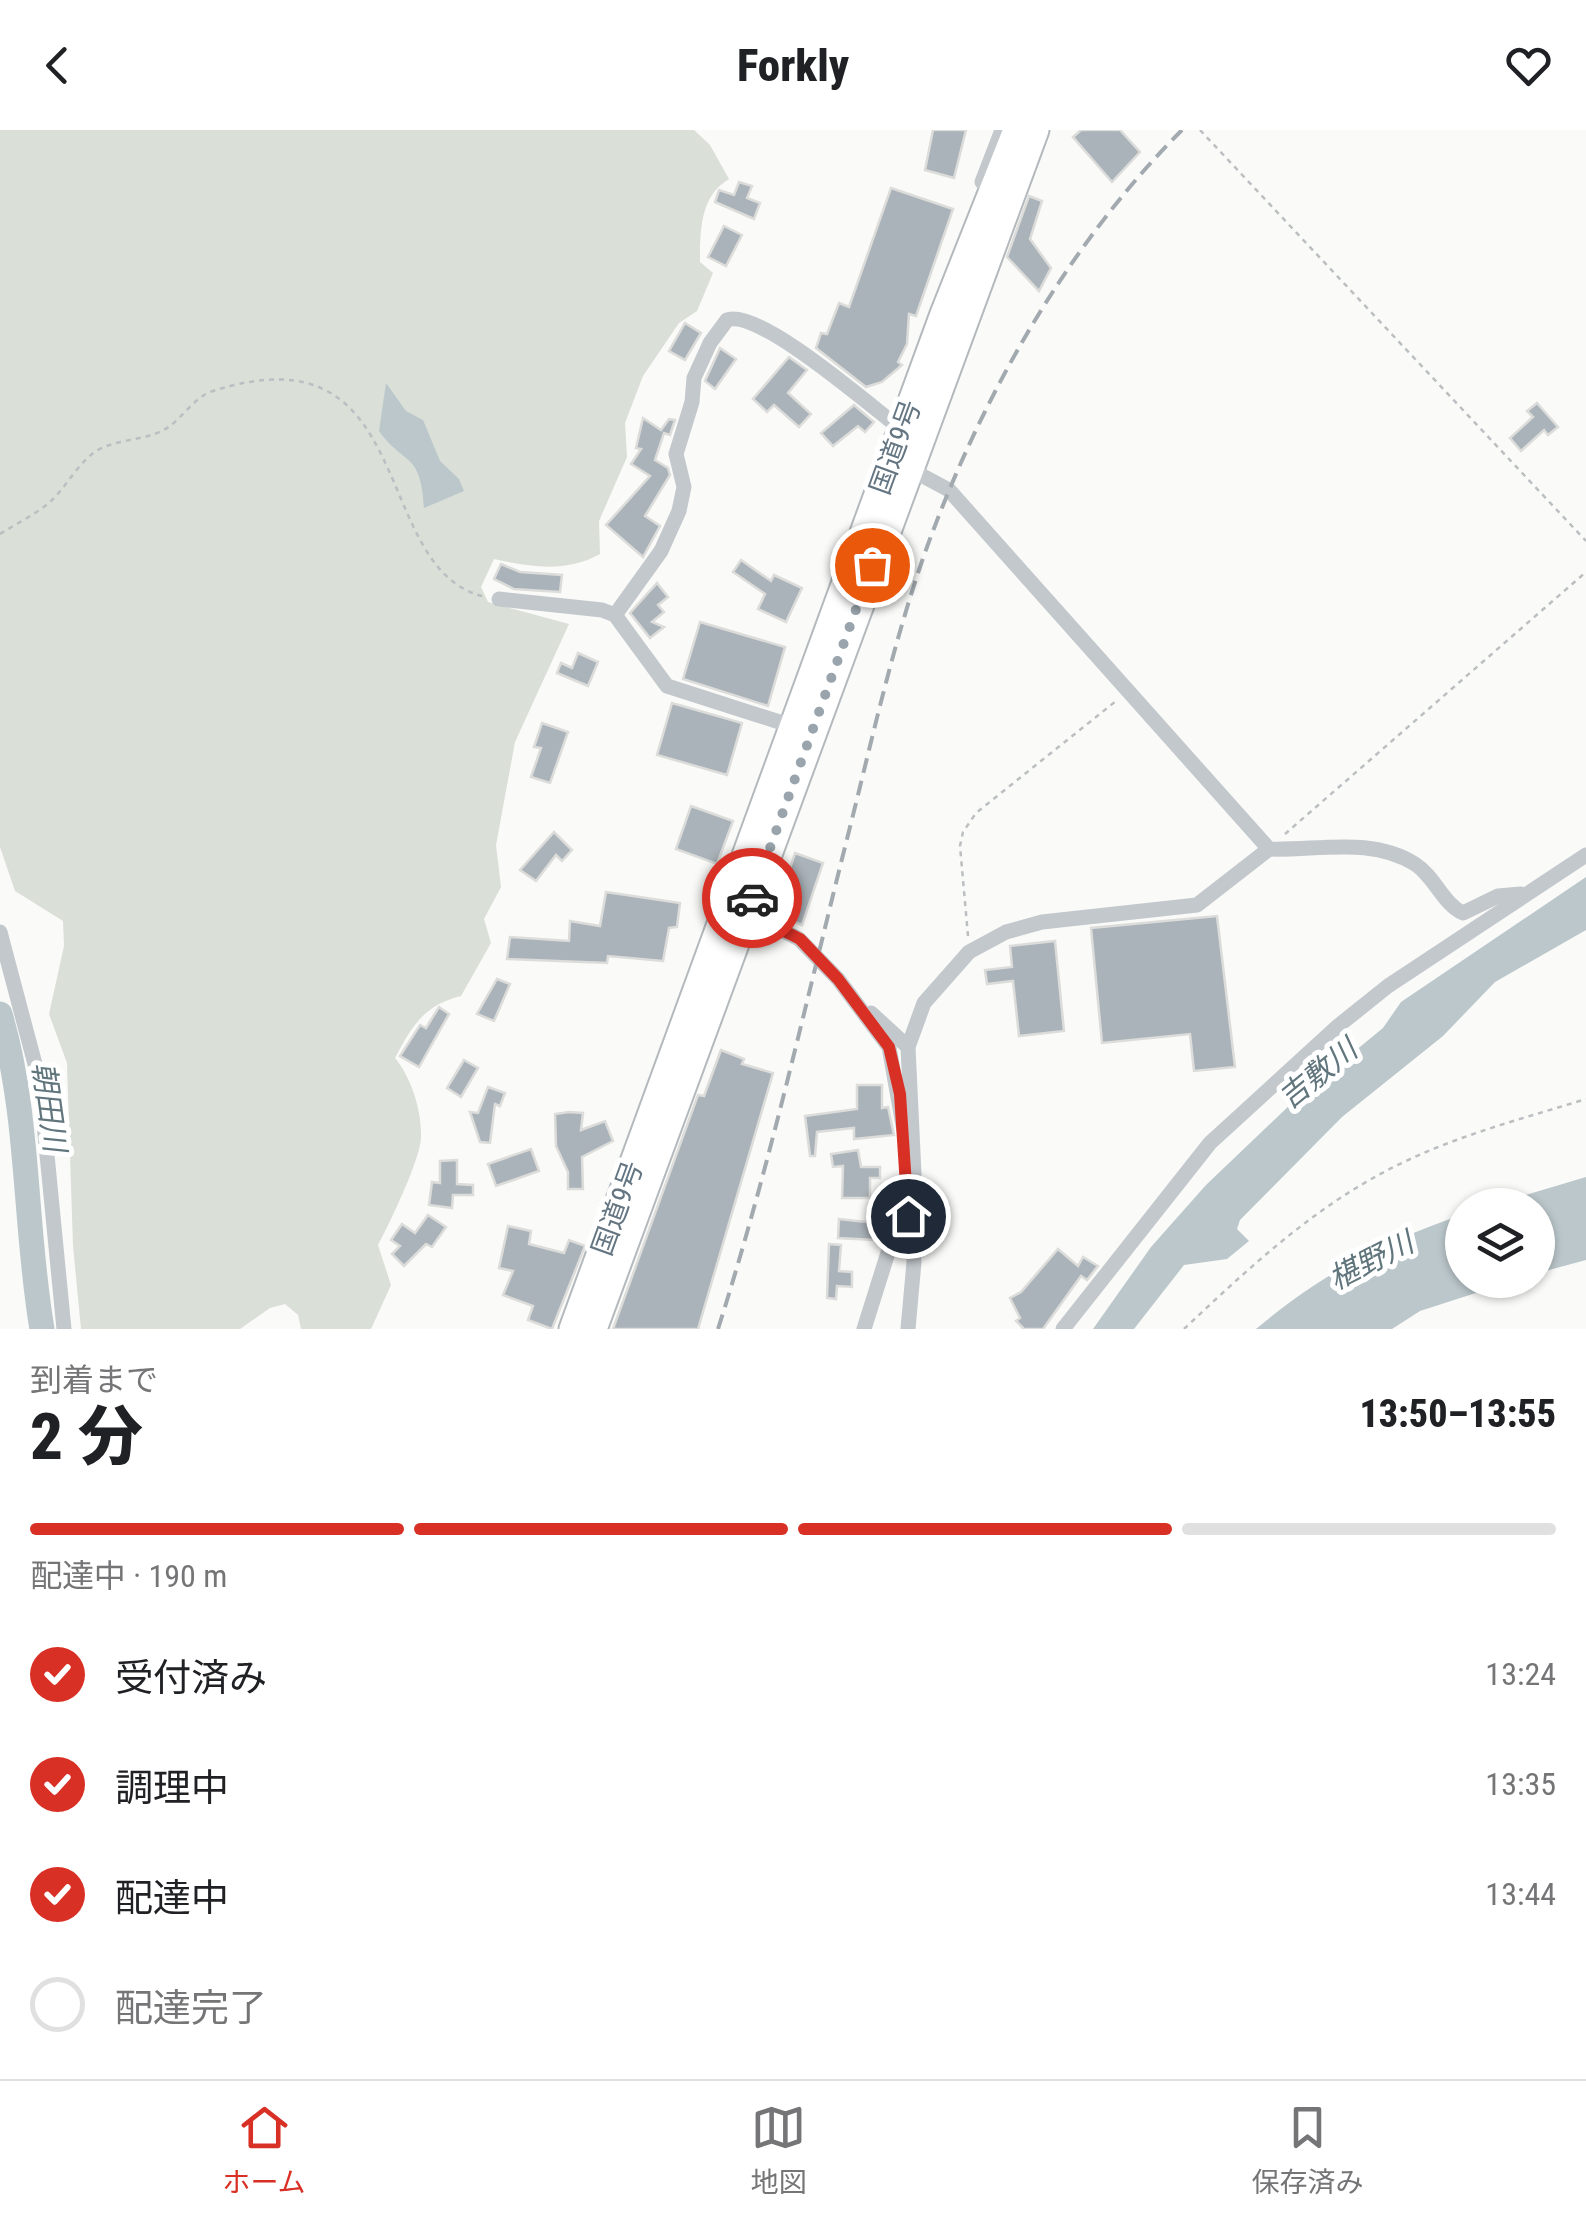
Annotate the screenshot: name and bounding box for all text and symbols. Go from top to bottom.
icon: back [30,38,85,93]
icon: heart [1501,38,1556,93]
text: Forkly [737,39,849,92]
street label: 国道9号 [863,396,928,499]
pin [830,523,915,608]
icon: bag [845,538,900,593]
courier [702,848,802,948]
icon: car [725,871,780,926]
water label: 吉敷川 [1272,1030,1366,1116]
water label: 朝田川 [26,1060,74,1157]
street label: 国道9号 [585,1157,650,1260]
pin [866,1174,951,1259]
map controls [1445,1188,1555,1298]
button: layers [1445,1188,1555,1298]
icon: home [881,1189,936,1244]
water label: 椹野川 [1323,1223,1421,1297]
text: 到着まで [30,1361,158,1399]
text: 13:50–13:55 [1359,1392,1556,1436]
text: 2 分 [30,1399,143,1475]
text: 配達中 · 190 m [30,1557,227,1595]
icon: check [30,1647,85,1702]
text: 13:24 [1485,1655,1556,1693]
text: 受付済み [115,1656,267,1700]
icon: check [30,1757,85,1812]
text: 13:35 [1485,1765,1556,1803]
text: 調理中 [115,1766,229,1810]
icon: check [30,1867,85,1922]
text: 13:44 [1485,1875,1556,1913]
text: 配達中 [115,1876,229,1920]
text: 配達完了 [115,1986,267,2030]
tab: ホーム [222,2100,306,2200]
tab: 地図 [751,2100,807,2200]
tab: 保存済み [1251,2100,1364,2200]

